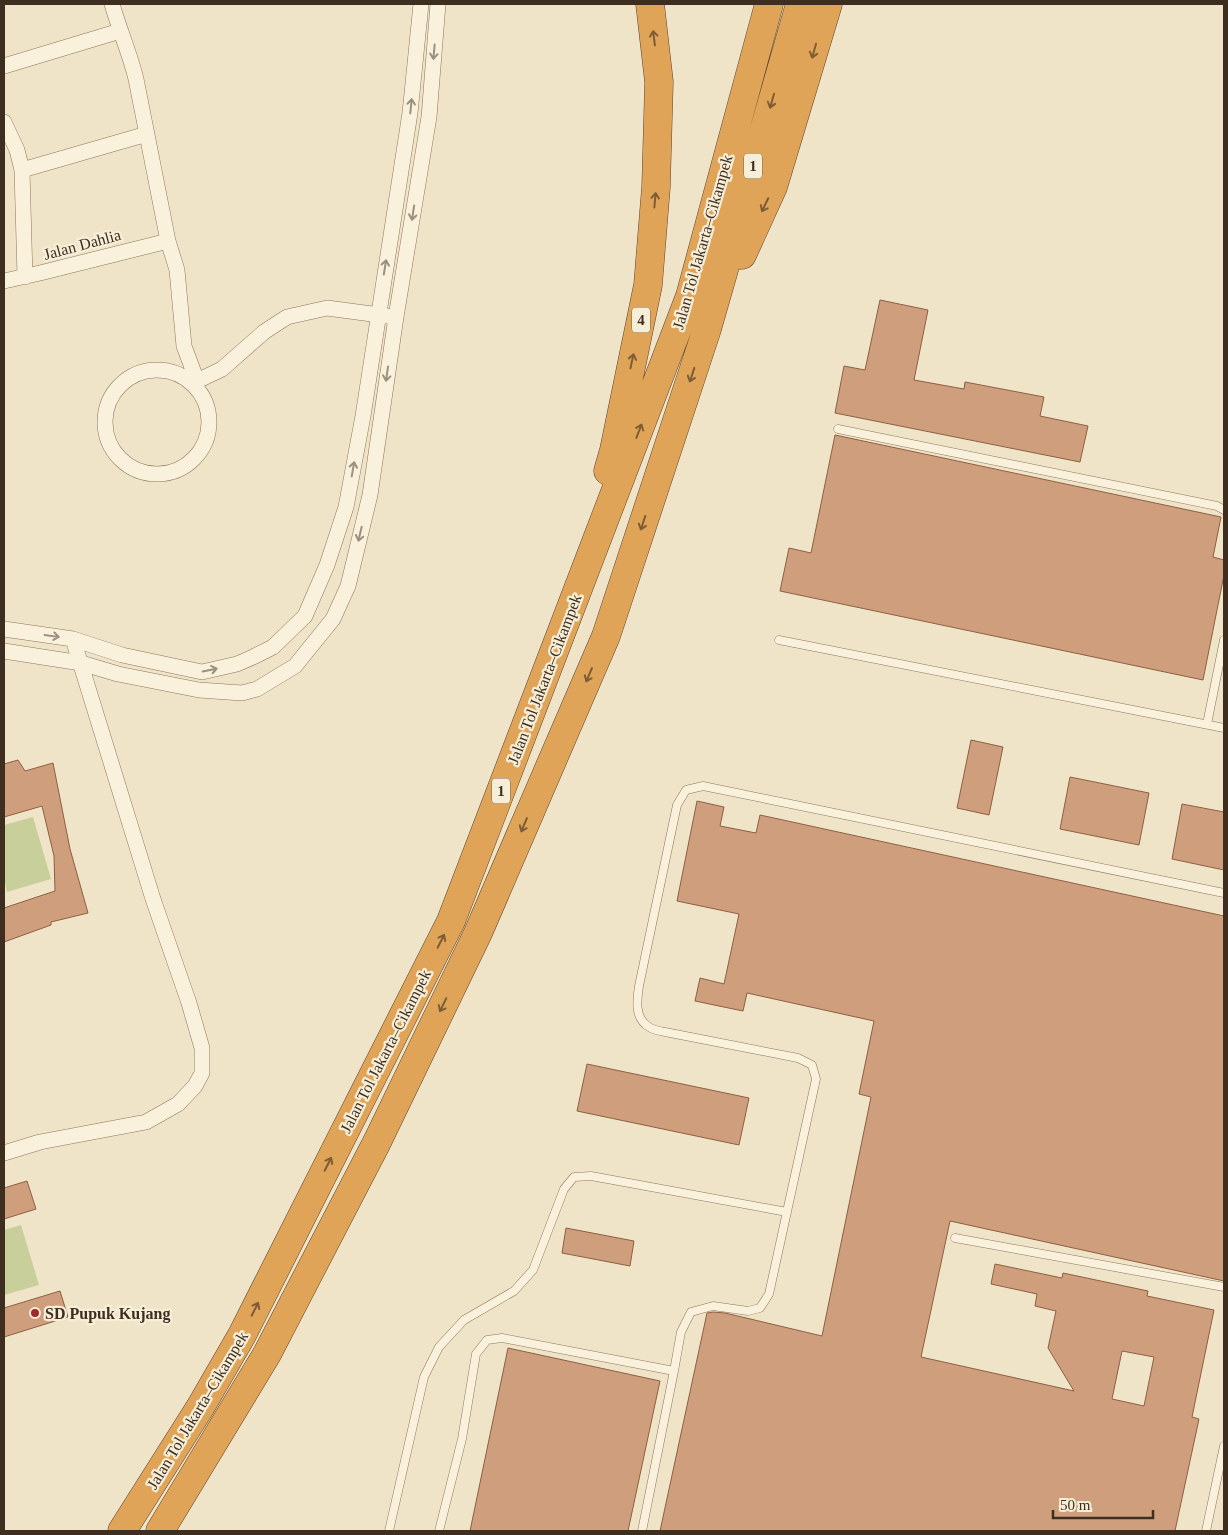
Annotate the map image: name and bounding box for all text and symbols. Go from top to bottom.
one-way arrow [649,31,659,47]
one-way arrow [808,42,818,58]
one-way arrow [430,44,439,60]
one-way arrow [767,93,776,109]
one-way arrow [406,99,416,115]
street label: Jalan Tol Jakarta–Cikampek [669,153,737,332]
road number: 1 [744,154,762,178]
one-way arrow [650,193,660,209]
one-way arrow [760,197,769,212]
one-way arrow [408,205,418,221]
street label: Jalan Dahlia [42,226,123,263]
one-way arrow [380,259,390,275]
road number: 4 [632,308,650,332]
one-way arrow [628,353,637,369]
one-way arrow [382,365,392,381]
one-way arrow [687,367,696,382]
one-way arrow [635,424,644,439]
one-way arrow [348,462,358,478]
one-way arrow [638,514,647,530]
one-way arrow [355,525,364,541]
street label: Jalan Tol Jakarta–Cikampek [504,592,586,767]
one-way arrow [44,631,60,641]
one-way arrow [201,665,217,674]
one-way arrow [583,668,592,683]
road number: 1 [492,778,510,804]
one-way arrow [519,817,529,832]
one-way arrow [437,934,446,949]
street label: Jalan Tol Jakarta–Cikampek [337,967,435,1136]
one-way arrow [438,997,447,1012]
one-way arrow [324,1157,333,1172]
one-way arrow [250,1302,260,1317]
place label: SD Pupuk Kujang [45,1305,170,1323]
marker: SD Pupuk Kujang [29,1307,41,1319]
street label: Jalan Tol Jakarta–Cikampek [144,1328,252,1493]
scale bar [1053,1488,1153,1520]
text: 50 m [1060,1497,1091,1513]

